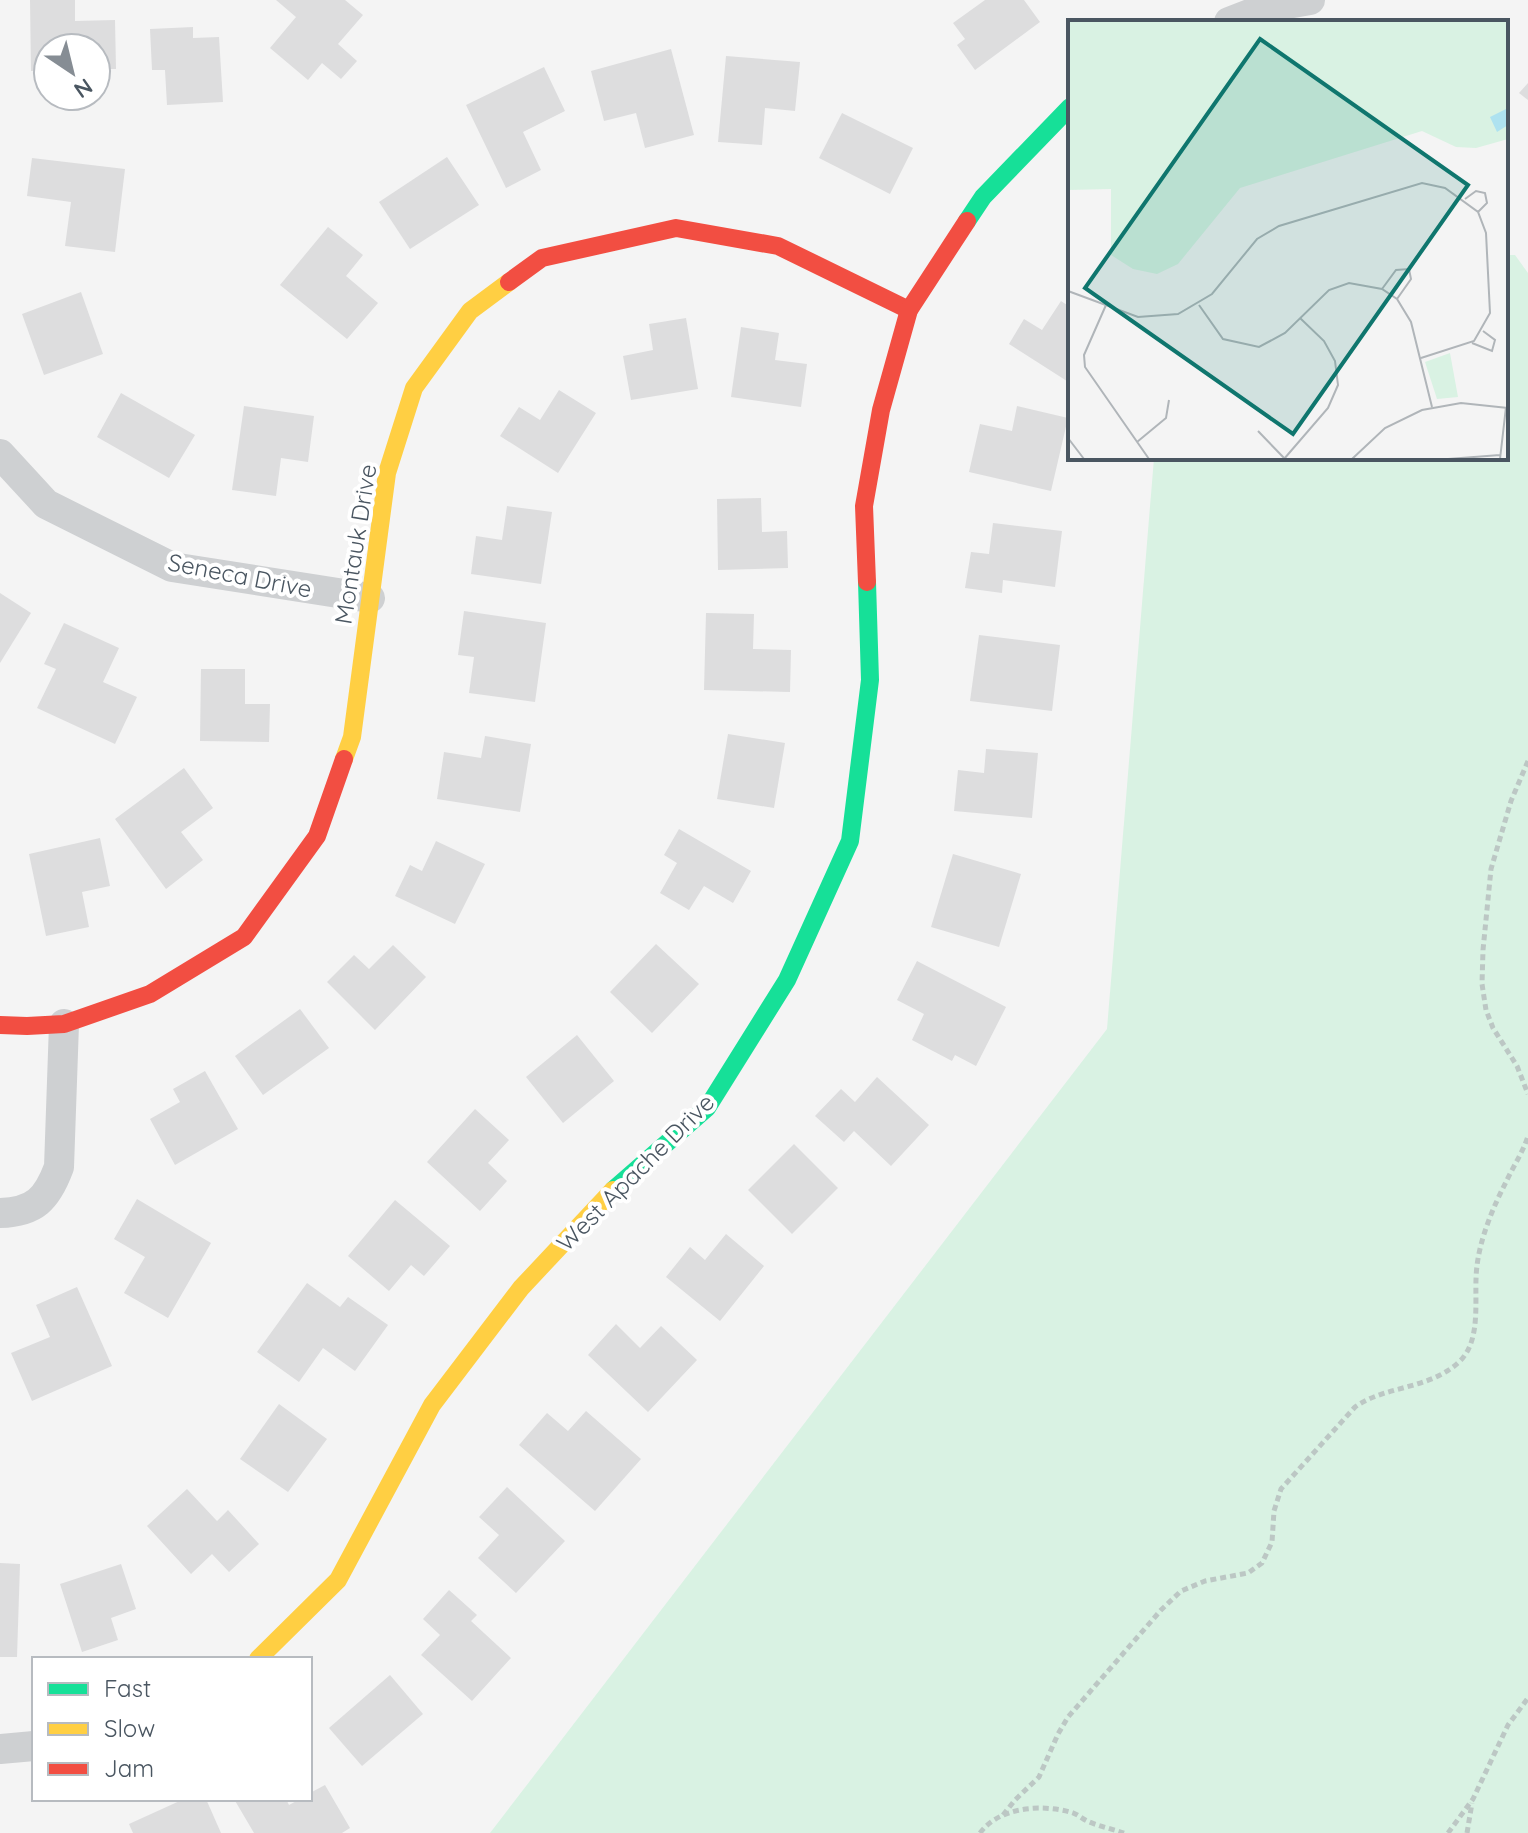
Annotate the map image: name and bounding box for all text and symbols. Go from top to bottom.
inset map [1068,20,1508,460]
north arrow [32,32,112,112]
text: N [69,72,98,104]
street label: Montauk Drive [328,462,382,626]
street label: Seneca Drive [166,546,314,604]
street label: West Apache Drive [550,1087,720,1257]
legend [32,1657,312,1801]
text: Fast [104,1673,151,1703]
text: Slow [104,1713,155,1743]
text: Jam [104,1753,154,1783]

